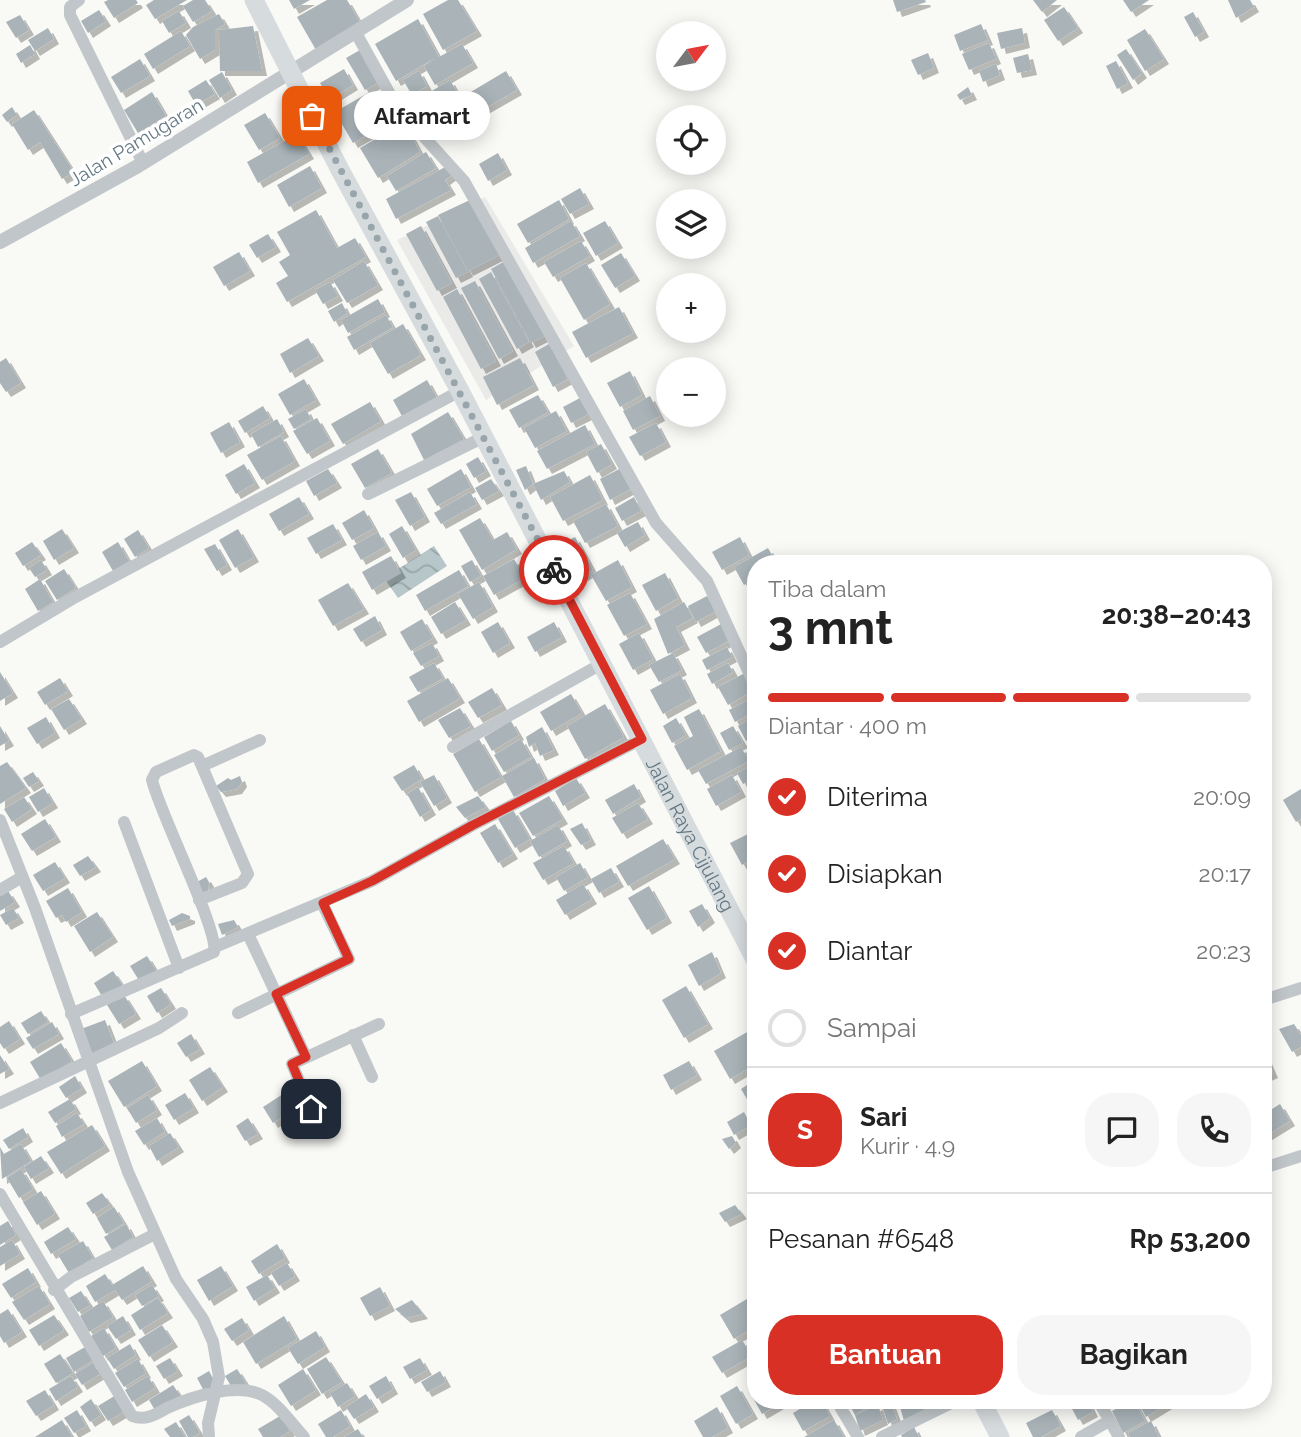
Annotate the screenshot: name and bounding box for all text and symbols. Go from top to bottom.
north arrow [656,21,726,91]
map controls [656,21,726,427]
pin [282,86,342,146]
callout: Alfamart [354,92,490,140]
street label: Jalan Pamugaran [65,93,207,191]
icon: bag [293,97,331,135]
text: Alfamart [374,102,470,129]
button: locate [656,105,726,175]
button: layers [656,189,726,259]
button: + [656,273,726,343]
button: − [656,357,726,427]
courier [519,535,589,605]
icon: bike [535,551,573,589]
text: Tiba dalam [768,575,886,602]
text: 20:38–20:43 [1102,600,1251,630]
text: 3 mnt [768,601,893,655]
text: Diantar · 400 m [768,712,927,739]
street label: Jalan Raya Cijulang [642,754,739,915]
icon: check [768,778,806,816]
text: Diterima [827,782,928,812]
text: 20:09 [1193,783,1251,810]
icon: check [768,855,806,893]
text: Disiapkan [827,859,943,889]
text: 20:17 [1199,860,1251,887]
icon: check [768,932,806,970]
text: Diantar [827,936,912,966]
text: 20:23 [1196,937,1251,964]
text: Sampai [827,1013,917,1043]
pin [281,1079,341,1139]
icon: home [292,1090,330,1128]
button: chat [1085,1093,1159,1167]
button: phone [1177,1093,1251,1167]
text: Sari [860,1102,908,1132]
text: S [797,1115,813,1145]
text: Kurir · 4.9 [860,1132,955,1159]
text: Pesanan #6548 [768,1224,954,1254]
text: Rp 53,200 [1130,1224,1251,1254]
button: Bantuan [768,1315,1003,1395]
button: Bagikan [1017,1315,1251,1395]

